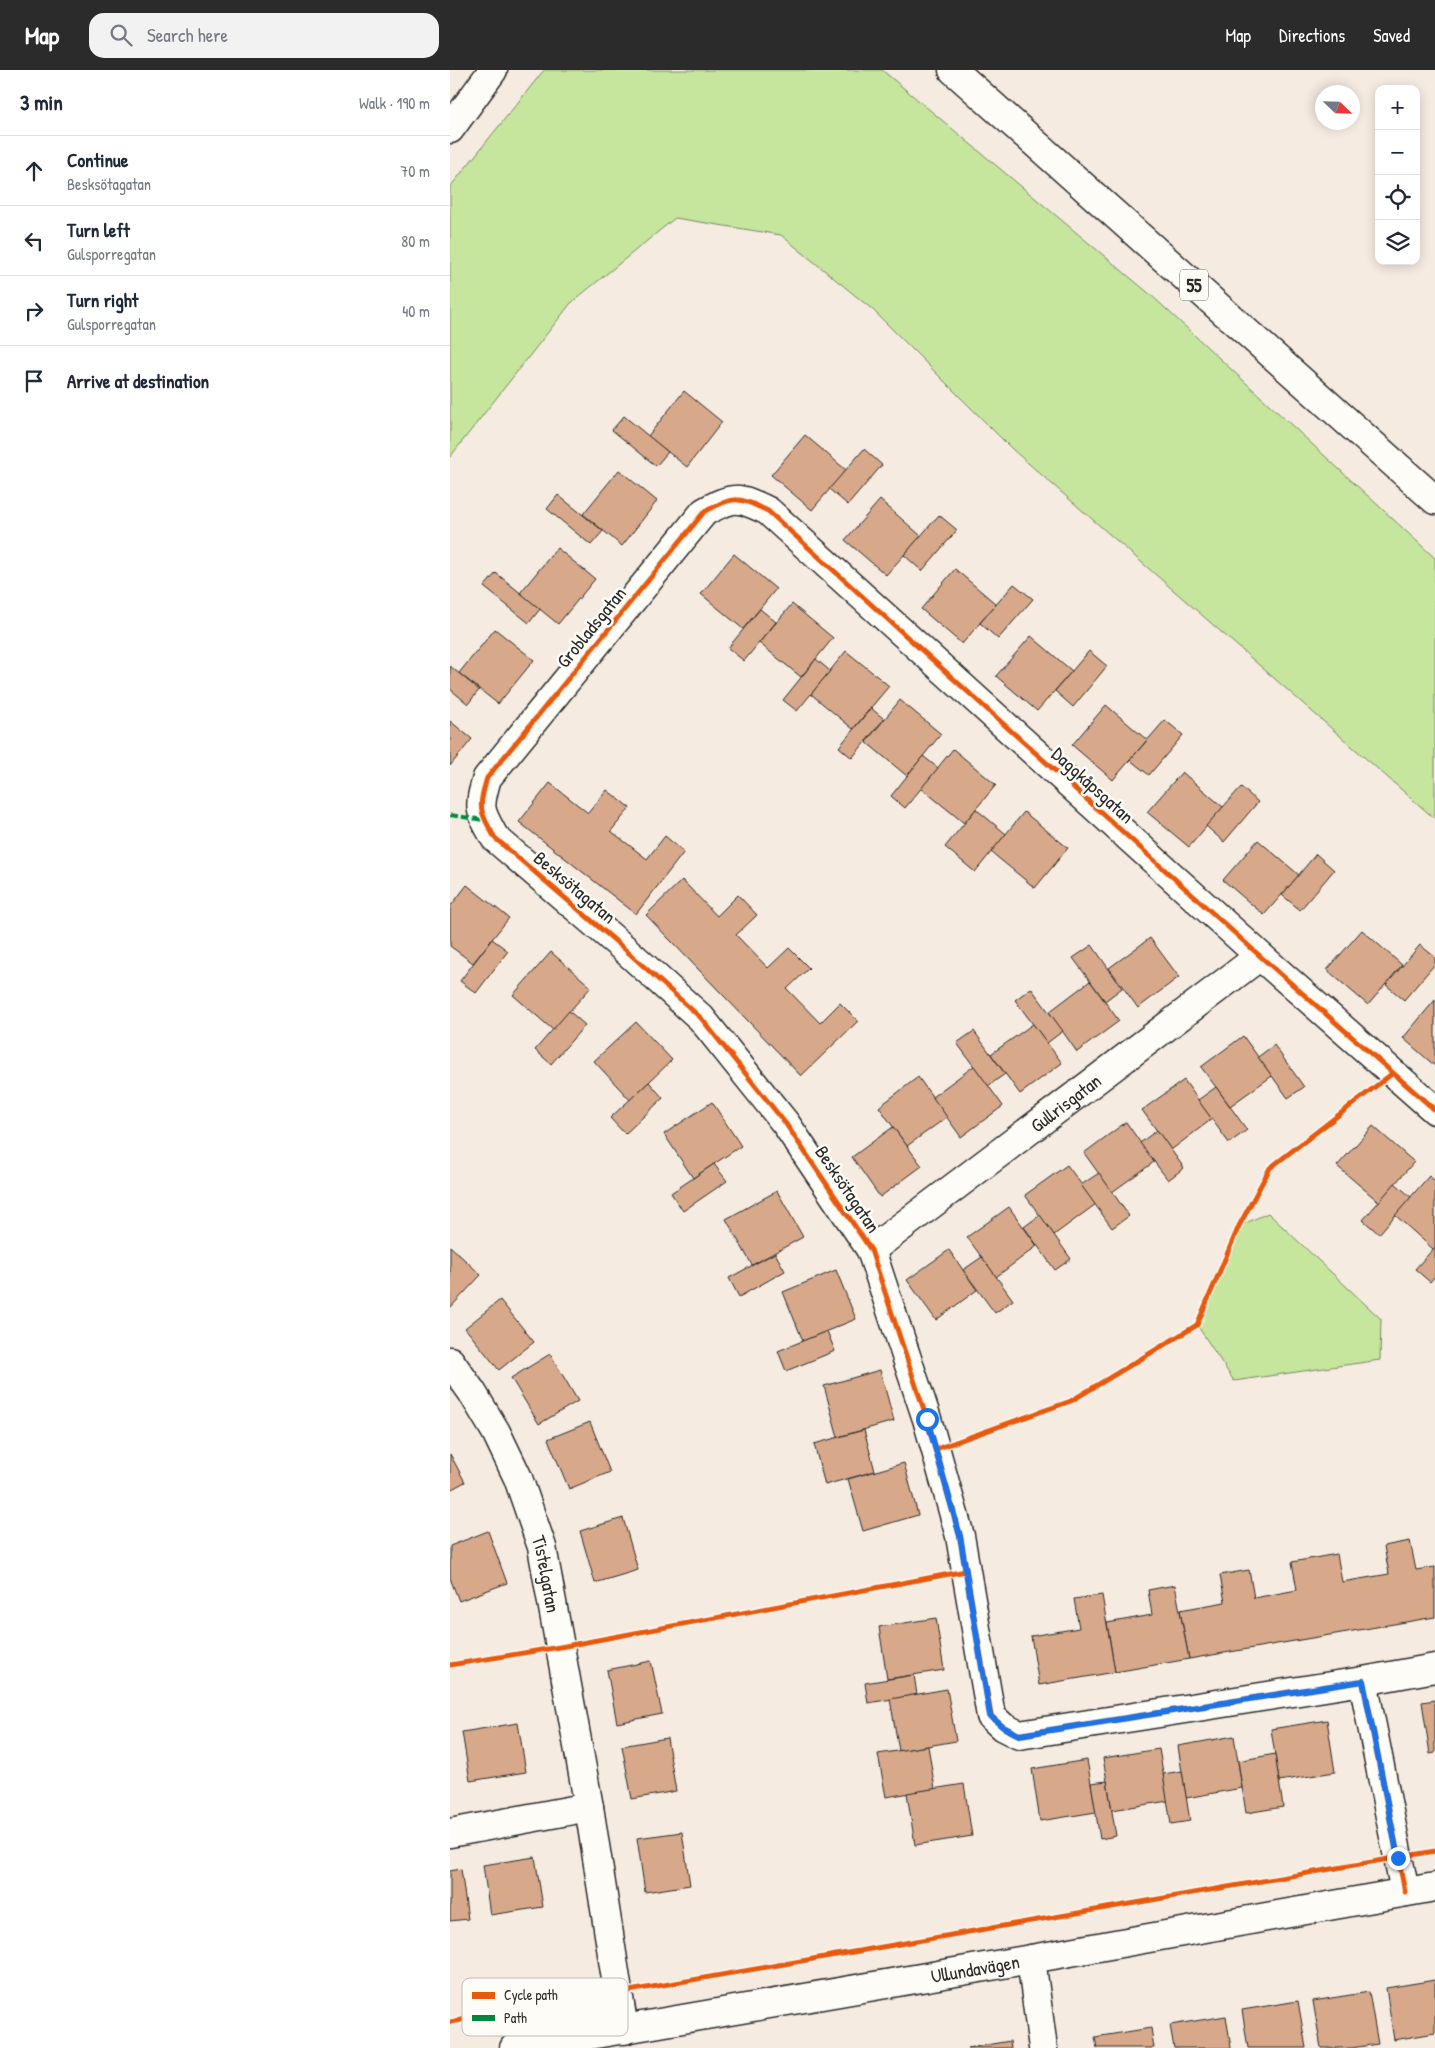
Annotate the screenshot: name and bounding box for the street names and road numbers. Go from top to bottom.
road number: 55 [1180,270,1208,300]
street label: Grobladsgatan [550,581,632,673]
street label: Daggkåpsgatan [1046,741,1140,829]
street label: Besksötagatan [528,845,622,929]
street label: Gullrisgatan [1025,1068,1106,1138]
street label: Besksötagatan [809,1140,887,1238]
street label: Tistelgatan [526,1532,567,1615]
street label: Ullundavägen [929,1948,1021,1989]

